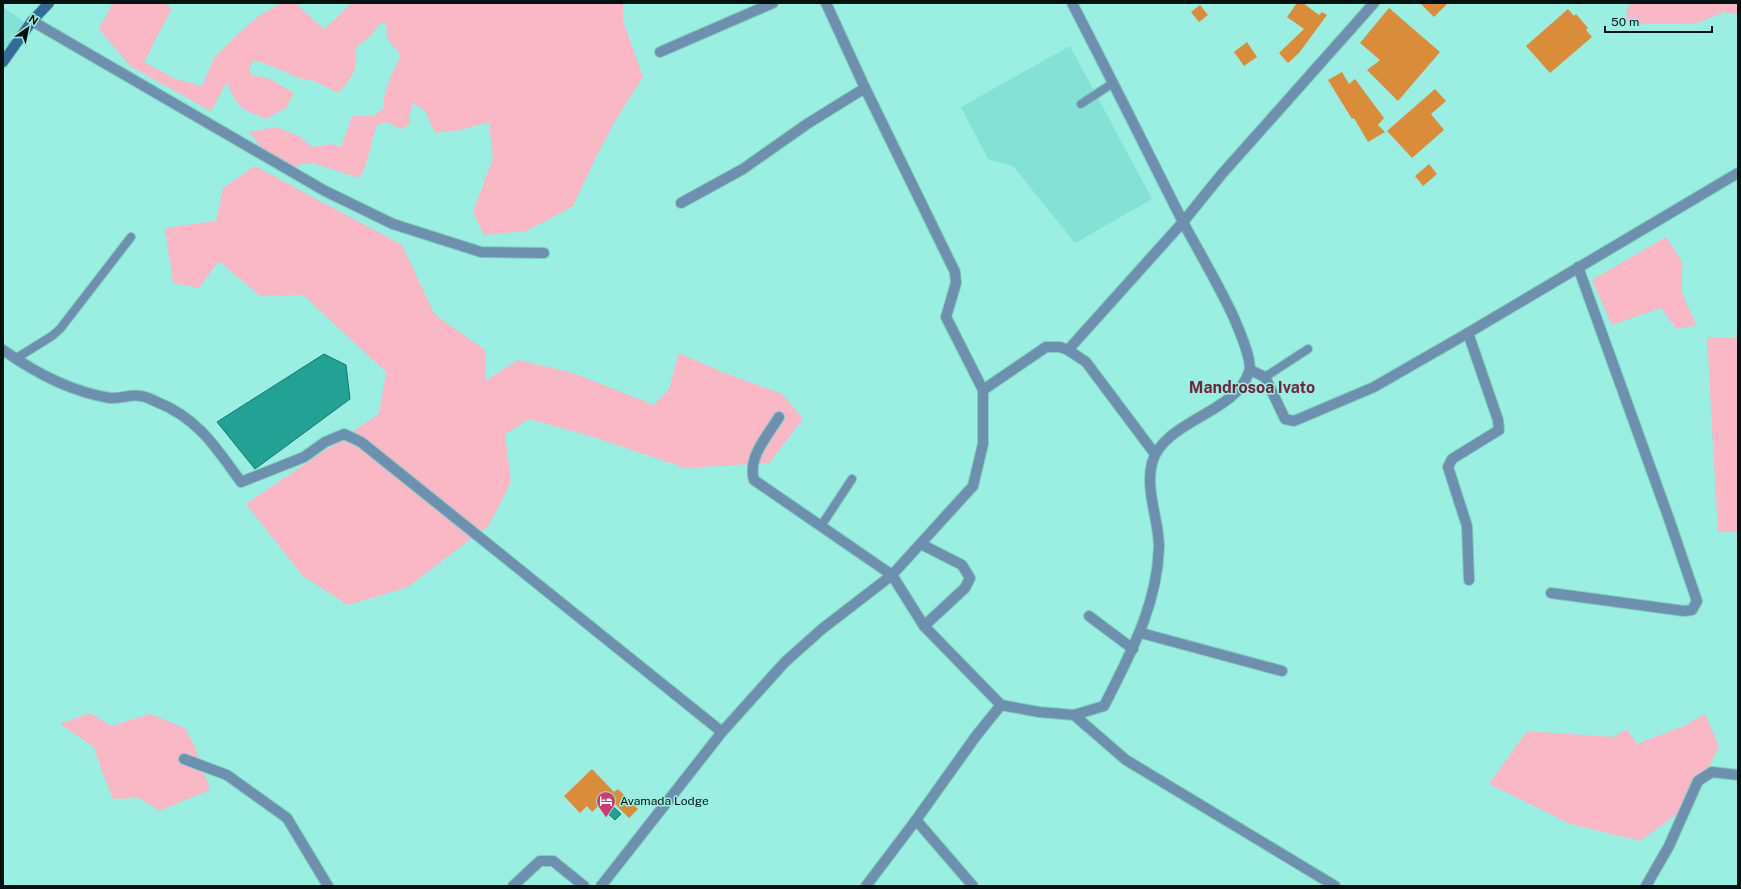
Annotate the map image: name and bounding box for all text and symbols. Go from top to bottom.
north arrow [8,8,48,48]
scale bar [1605,8,1712,34]
text: N [27,12,40,27]
text: 50 m [1611,15,1639,29]
district label: Mandrosoa Ivato [1189,378,1315,397]
hotel icon: Avamada Lodge [595,790,617,818]
place label: Avamada Lodge [620,794,709,808]

